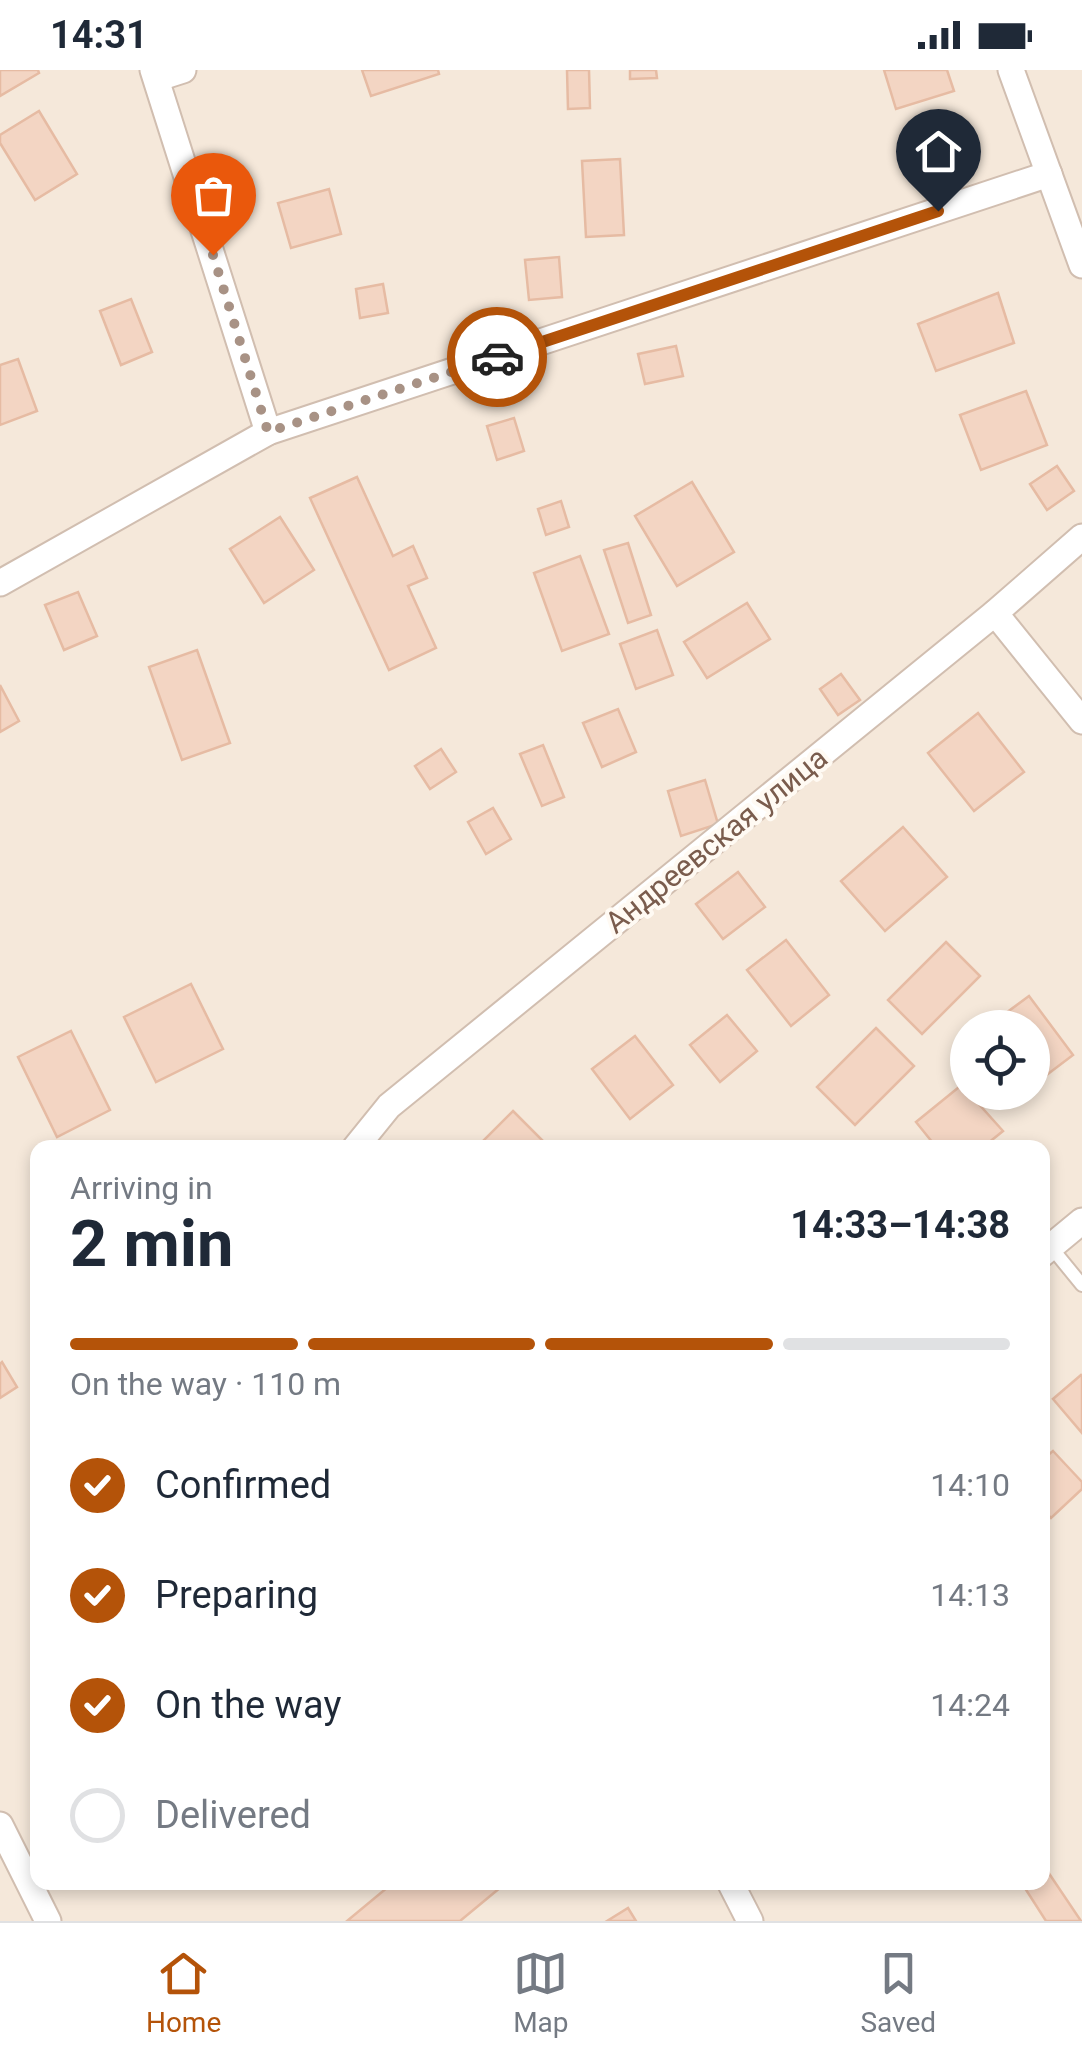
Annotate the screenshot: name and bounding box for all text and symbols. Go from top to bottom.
text: 14:31 [50,13,148,57]
pin [896,109,981,212]
icon: home [911,124,966,179]
pin [171,153,256,256]
icon: bag [186,168,241,223]
courier [447,307,547,407]
icon: car [470,330,525,385]
street label: Андреевская улица [598,740,834,940]
map controls [950,1010,1050,1110]
button: locate [950,1010,1050,1110]
text: Arriving in [70,1169,213,1207]
text: 14:33–14:38 [790,1203,1010,1247]
text: 2 min [70,1206,233,1282]
text: On the way · 110 m [70,1365,341,1403]
icon: check [70,1458,125,1513]
text: Confirmed [155,1463,331,1507]
text: 14:10 [930,1466,1010,1504]
icon: check [70,1568,125,1623]
text: Preparing [155,1573,318,1617]
text: 14:13 [930,1576,1010,1614]
icon: check [70,1678,125,1733]
text: On the way [155,1683,341,1727]
text: 14:24 [930,1686,1010,1724]
text: Delivered [155,1793,311,1837]
tab: Home [146,1946,221,2039]
tab: Map [513,1946,569,2039]
tab: Saved [860,1946,936,2039]

